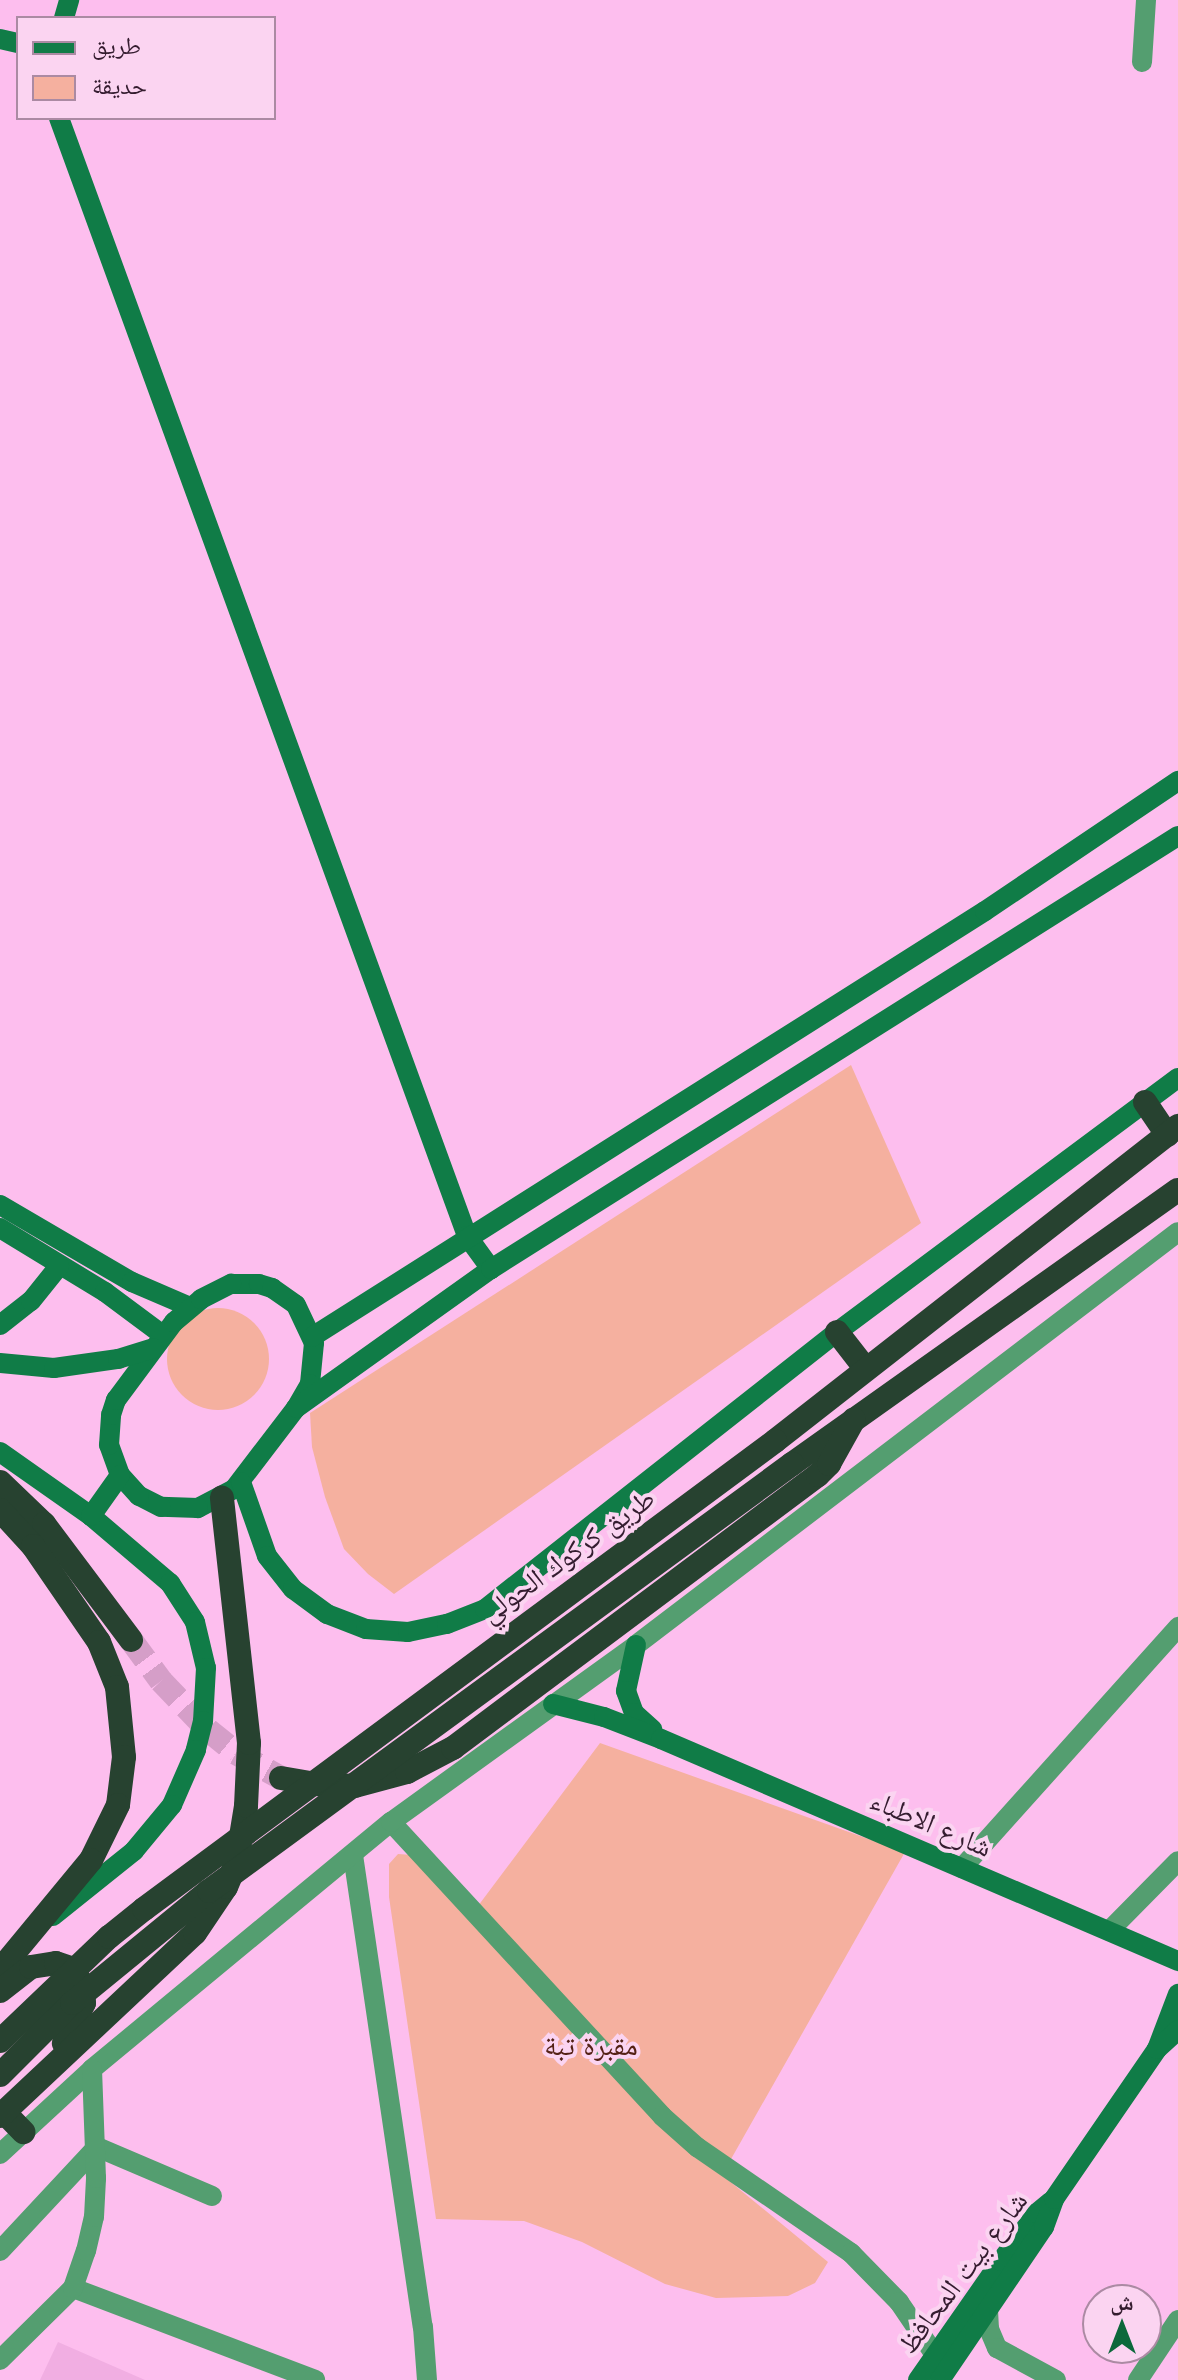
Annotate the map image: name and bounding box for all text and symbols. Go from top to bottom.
legend [16,16,276,120]
text: طريق [92,28,141,63]
text: حديقة [92,68,147,103]
street label: طريق كركوك الحولي [474,1482,662,1630]
street label: شارع الاطباء [865,1783,997,1865]
park label: مقبرة تبة [544,2029,638,2063]
street label: شارع بيت المحافظ [891,2185,1035,2361]
north arrow [1082,2284,1162,2364]
text: ش [1110,2286,1134,2318]

